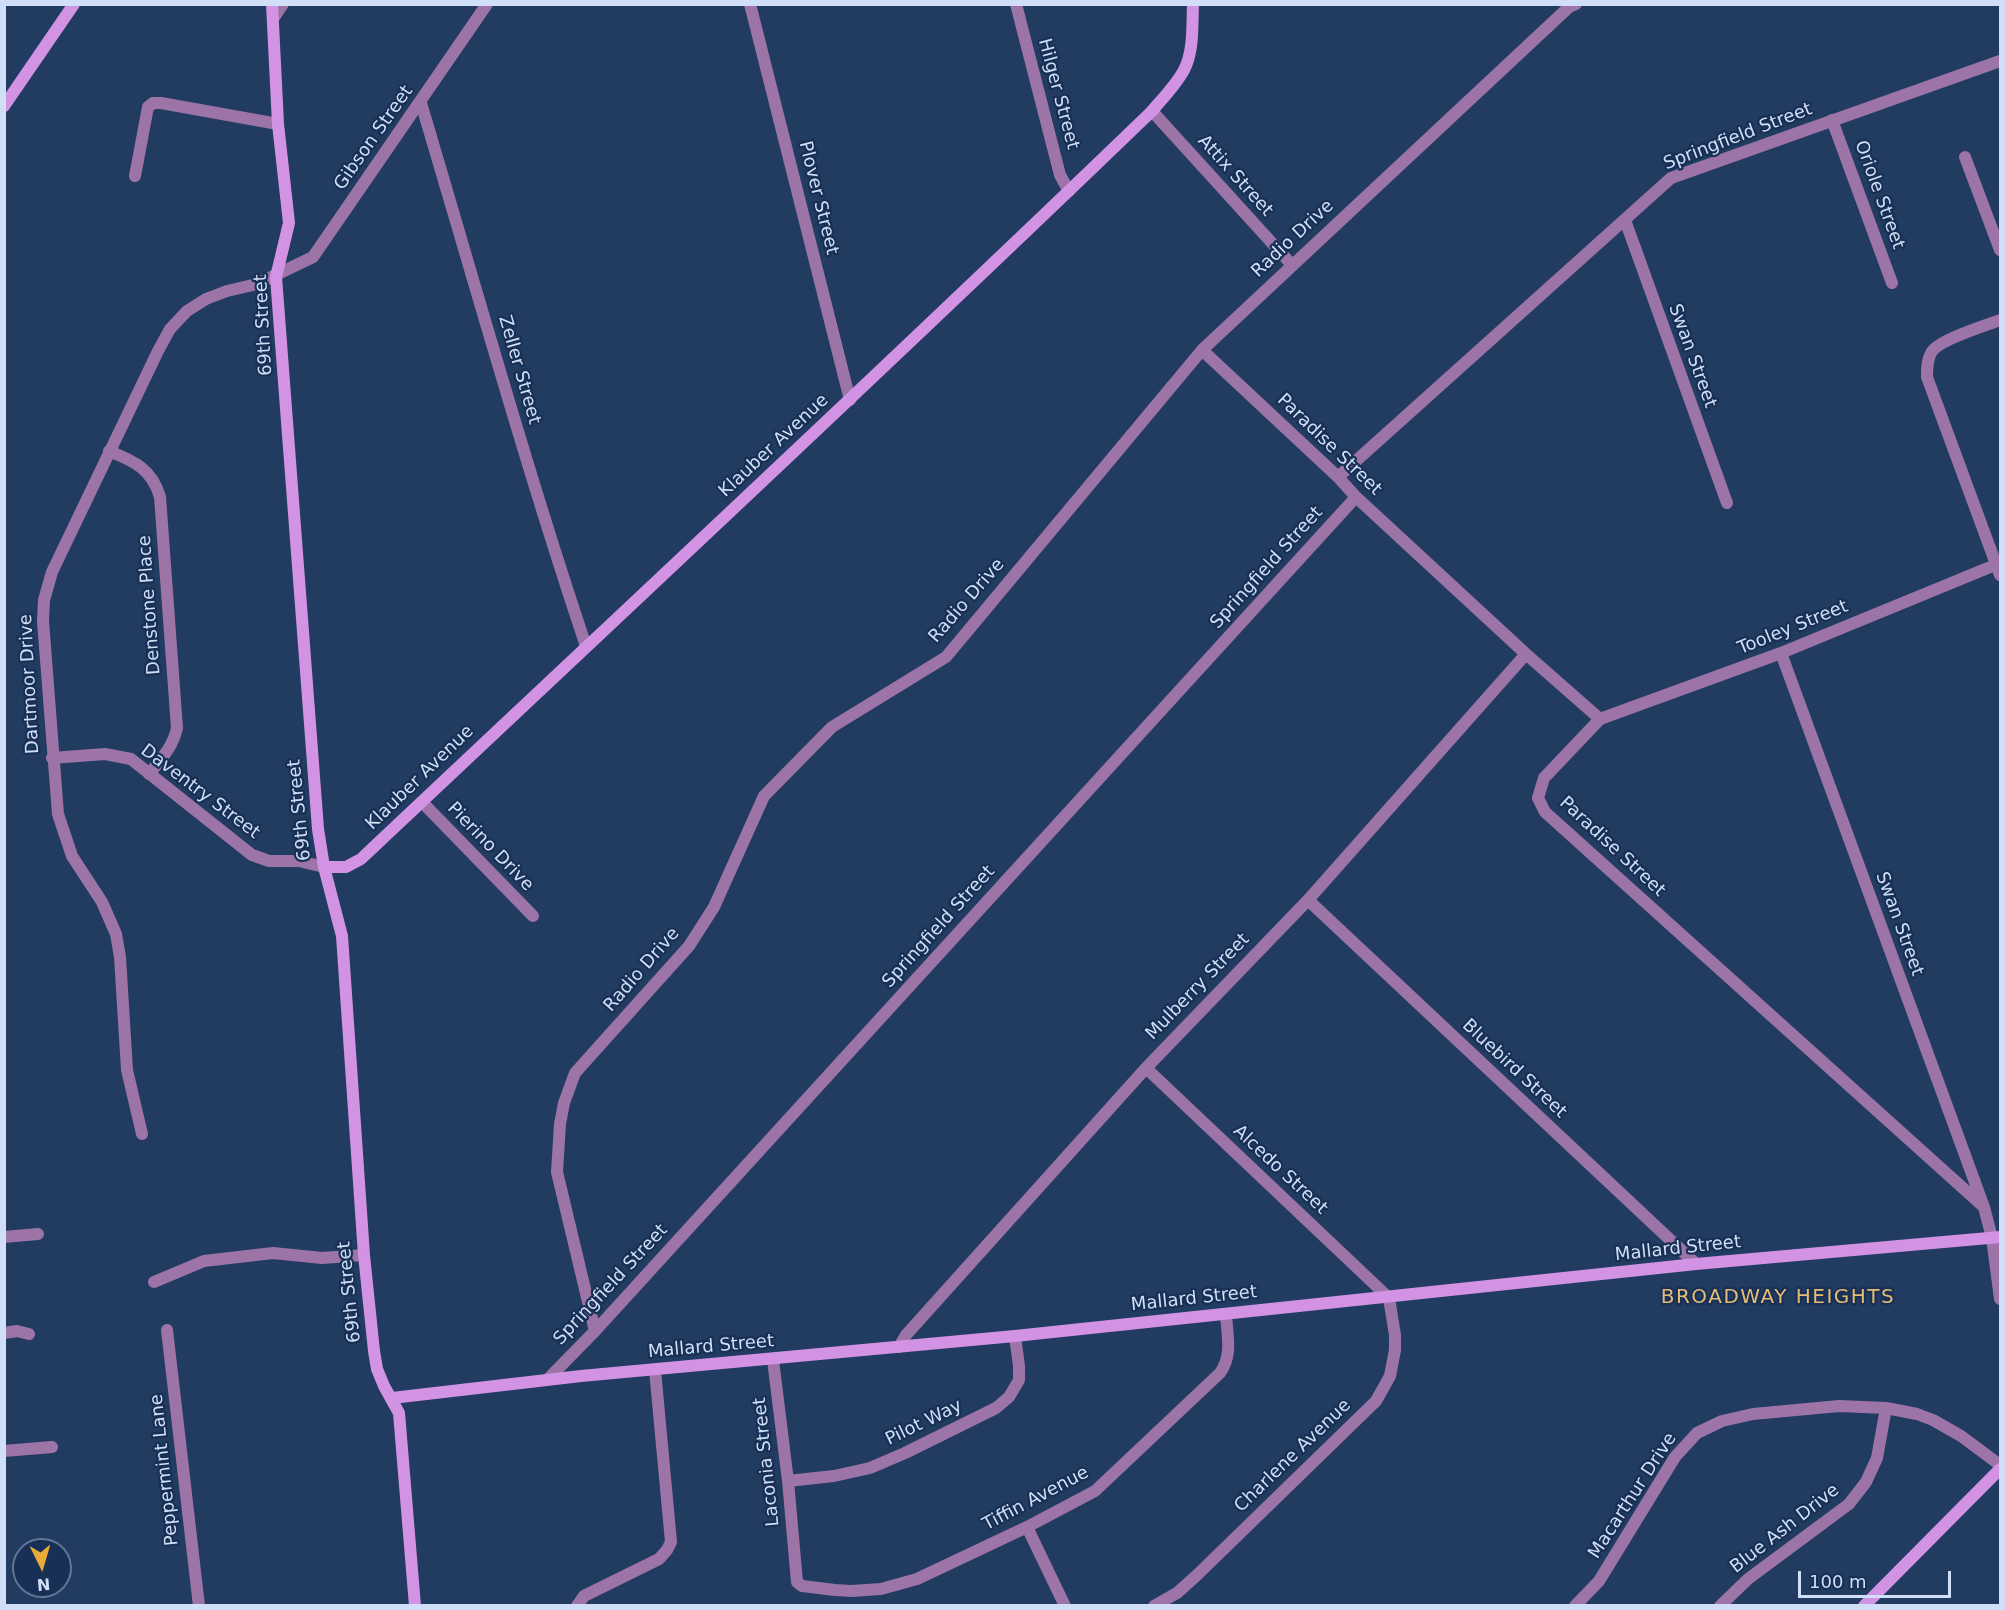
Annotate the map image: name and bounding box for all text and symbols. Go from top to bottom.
street label: Hilger Street [1033,36,1083,152]
street label: Gibson Street [330,82,418,194]
street label: Springfield Street [1661,99,1815,175]
street label: Attix Street [1193,131,1277,221]
street label: Oriole Street [1849,138,1909,252]
street label: Plover Street [793,139,843,257]
street label: Radio Drive [1247,196,1339,282]
street label: 69th Street [251,274,277,376]
street label: Swan Street [1663,301,1721,411]
street label: Zeller Street [493,313,545,427]
street label: Klauber Avenue [715,390,833,502]
street label: Paradise Street [1272,390,1386,500]
street label: Springfield Street [1206,502,1328,634]
street label: Denstone Place [134,534,166,676]
street label: Radio Drive [925,555,1009,647]
street label: Tooley Street [1735,596,1851,660]
street label: Dartmoor Drive [16,614,44,754]
street label: Klauber Avenue [362,721,478,835]
street label: Daventry Street [136,740,264,844]
street label: 69th Street [284,758,316,862]
street label: Paradise Street [1555,792,1669,902]
street label: Pierino Drive [442,798,538,896]
street label: Springfield Street [878,861,1000,993]
street label: Swan Street [1870,869,1928,979]
street label: Radio Drive [600,924,684,1016]
street label: Mulberry Street [1142,929,1254,1045]
street label: Bluebird Street [1457,1015,1571,1123]
street label: Alcedo Street [1228,1121,1332,1219]
street label: Springfield Street [549,1220,673,1350]
street label: Mallard Street [1614,1232,1742,1266]
street label: 69th Street [334,1240,366,1344]
street label: Mallard Street [1130,1282,1258,1316]
district label: BROADWAY HEIGHTS [1661,1286,1895,1310]
street label: Mallard Street [647,1331,775,1363]
street label: Peppermint Lane [146,1393,184,1547]
street label: Pilot Way [882,1395,966,1451]
street label: Charlene Avenue [1230,1395,1356,1517]
street label: Laconia Street [749,1396,785,1528]
street label: Macarthur Drive [1584,1429,1682,1563]
street label: Tiffin Avenue [979,1462,1093,1536]
street label: Blue Ash Drive [1726,1480,1844,1578]
north arrow [12,1538,72,1598]
scale bar [1801,1559,1954,1597]
text: 100 m [1809,1571,1867,1592]
text: N [36,1574,51,1594]

